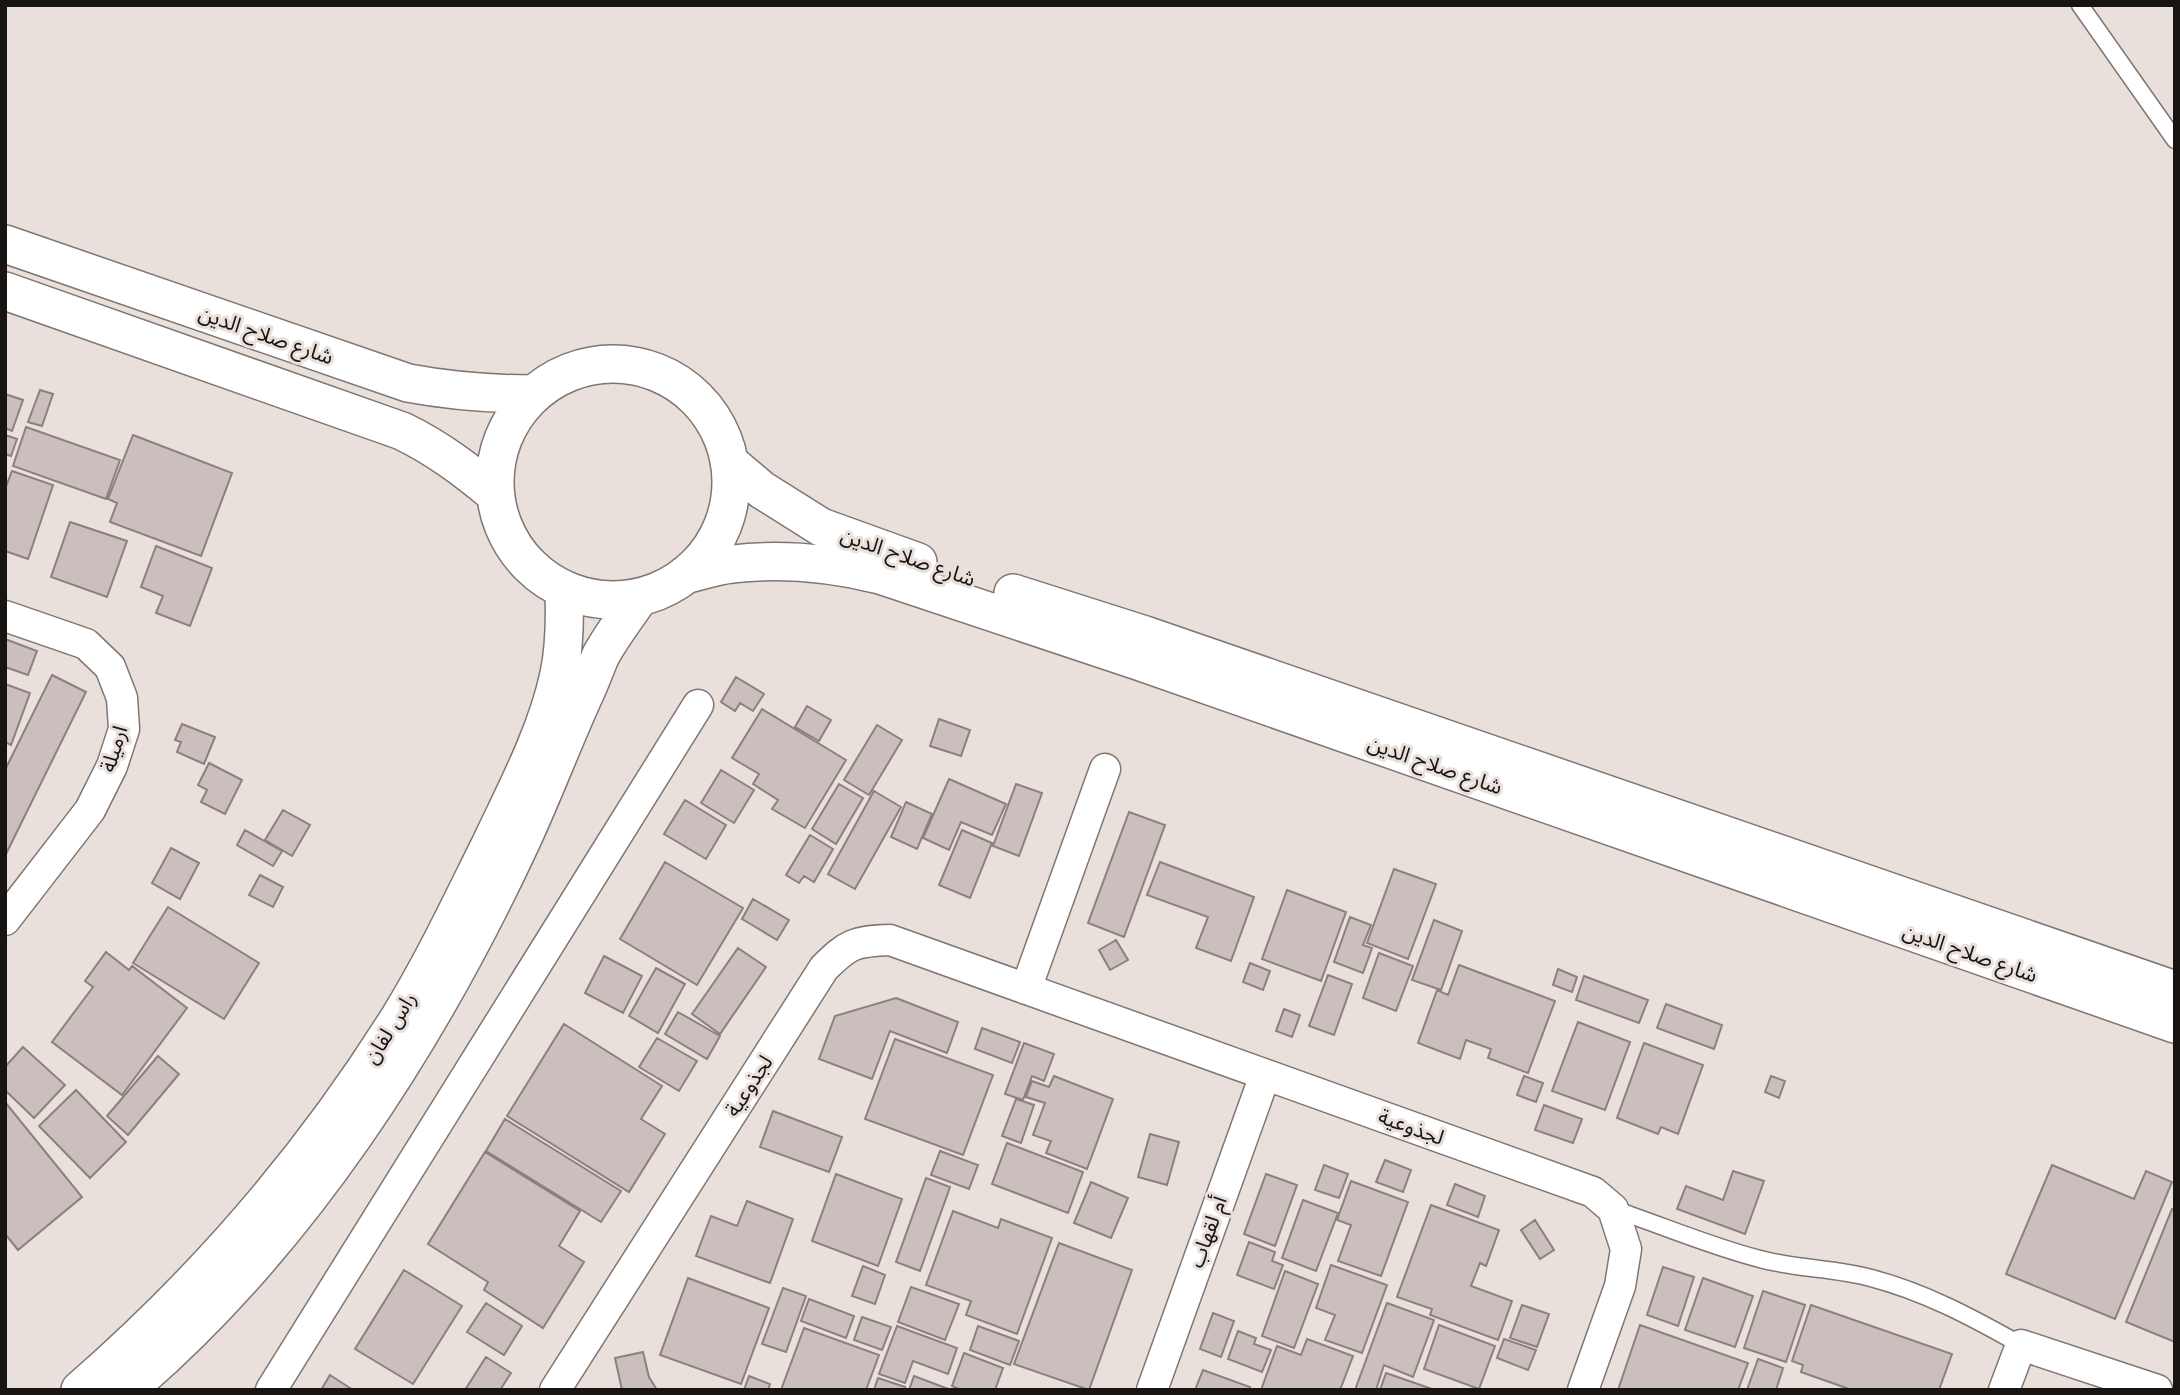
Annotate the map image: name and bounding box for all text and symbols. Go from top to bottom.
street label: شارع صلاح الدين [195,301,336,372]
street label: شارع صلاح الدين [837,523,978,594]
street label: ارميلة [96,723,132,775]
street label: شارع صلاح الدين [1364,731,1505,802]
street label: شارع صلاح الدين [1899,919,2040,990]
street label: راس لفان [359,988,421,1068]
street label: لجذوعية [720,1051,778,1121]
street label: لجذوعية [1375,1104,1447,1150]
street label: أم لقهاب [1183,1193,1236,1272]

